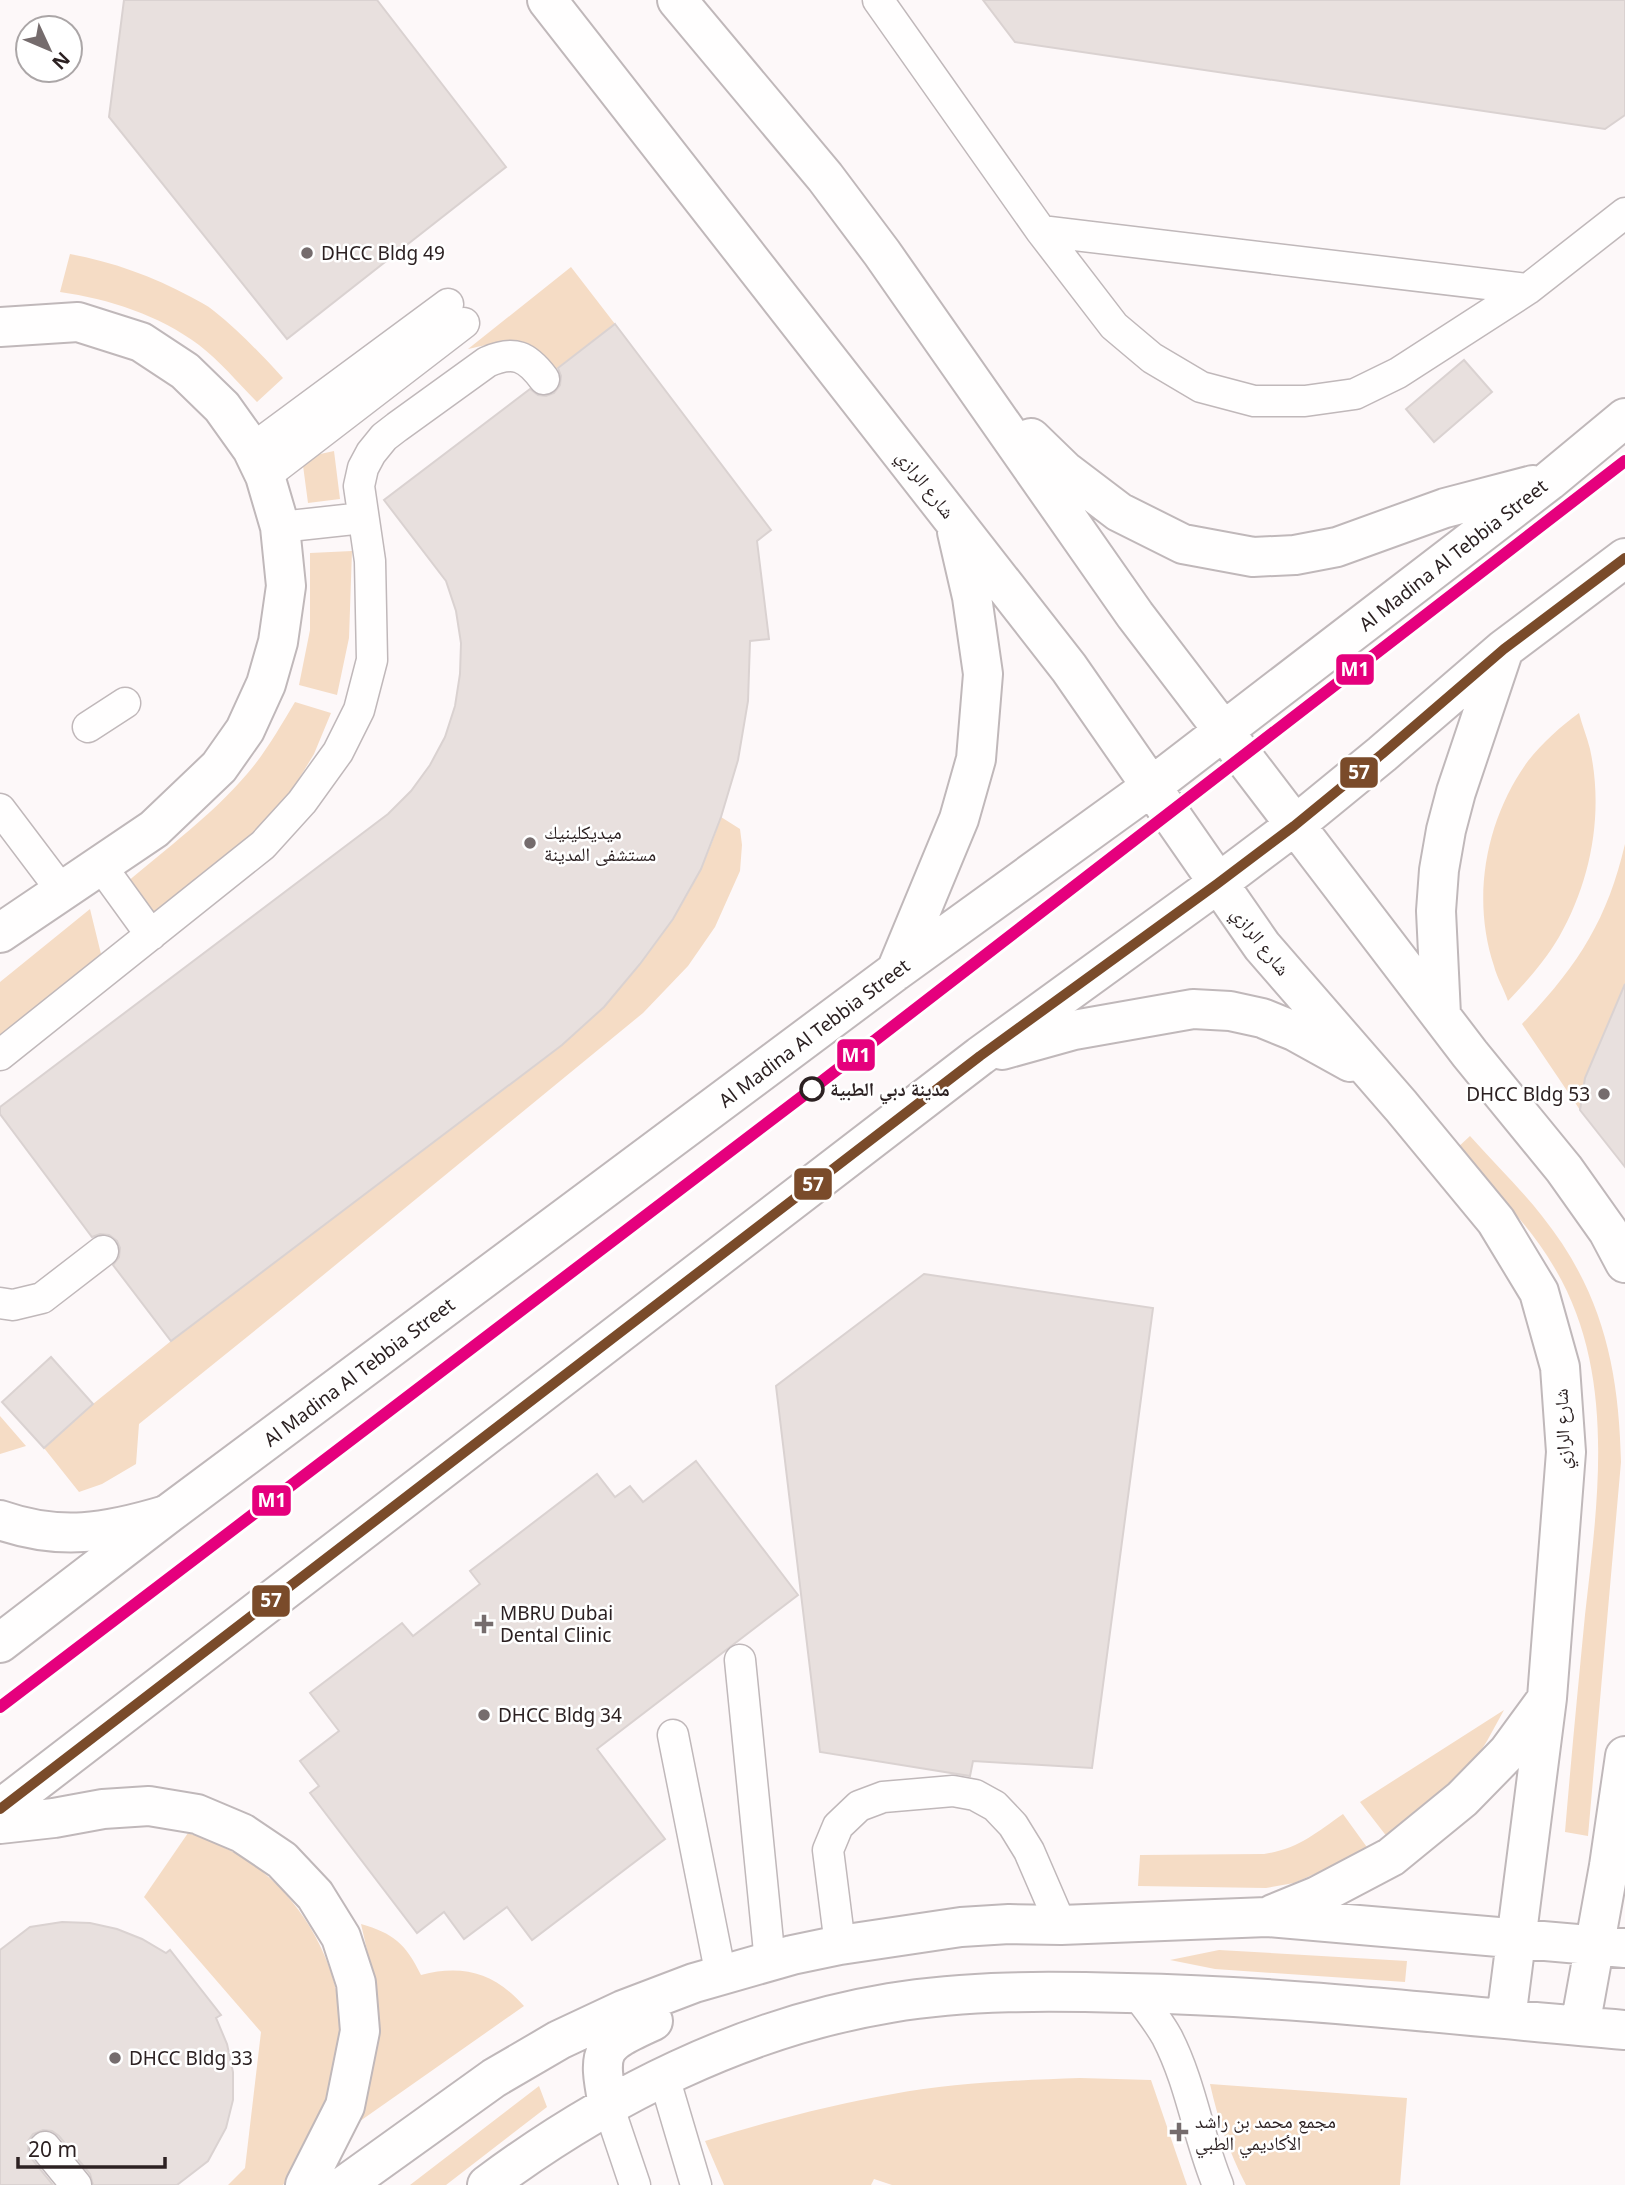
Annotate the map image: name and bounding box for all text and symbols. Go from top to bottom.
north arrow [14,14,84,84]
text: N [47,46,76,75]
place label: DHCC Bldg 49 [321,240,445,266]
marker: DHCC Bldg 49 [299,245,315,261]
street label: شارع الرازي [889,444,961,526]
street label: Al Madina Al Tebbia Street [1353,473,1553,637]
line badge: M1 [1335,653,1375,686]
text: M1 [1341,656,1369,682]
line badge: 57 [1339,756,1379,789]
text: 57 [1348,759,1370,785]
place label: ميديكلينيك مستشفى المدينة [544,819,656,867]
marker: ميديكلينيك مستشفى المدينة [522,835,538,851]
street label: شارع الرازي [1224,901,1296,983]
street label: Al Madina Al Tebbia Street [713,953,915,1113]
line badge: M1 [836,1038,876,1072]
text: M1 [842,1042,870,1068]
place label: مدينة دبي الطبية [830,1076,950,1105]
marker: مدينة دبي الطبية [800,1077,824,1101]
place label: DHCC Bldg 53 [1466,1081,1590,1107]
marker: DHCC Bldg 53 [1596,1086,1612,1102]
line badge: 57 [793,1167,833,1201]
text: 57 [802,1171,824,1197]
street label: Al Madina Al Tebbia Street [258,1292,460,1452]
street label: شارع الرازي [1548,1388,1579,1470]
line badge: M1 [251,1484,292,1517]
text: M1 [258,1487,286,1513]
line badge: 57 [251,1584,291,1618]
text: 57 [260,1587,282,1613]
place label: MBRU Dubai Dental Clinic [500,1600,613,1648]
marker: MBRU Dubai Dental Clinic [474,1614,494,1634]
place label: DHCC Bldg 34 [498,1702,622,1728]
marker: DHCC Bldg 34 [476,1707,492,1723]
place label: DHCC Bldg 33 [129,2045,253,2071]
marker: DHCC Bldg 33 [107,2050,123,2066]
place label: مجمع محمد بن راشد الأكاديمي الطبي [1195,2108,1336,2159]
marker: مجمع محمد بن راشد الأكاديمي الطبي [1169,2122,1189,2142]
scale bar [18,2126,164,2170]
text: 20 m [28,2135,77,2163]

